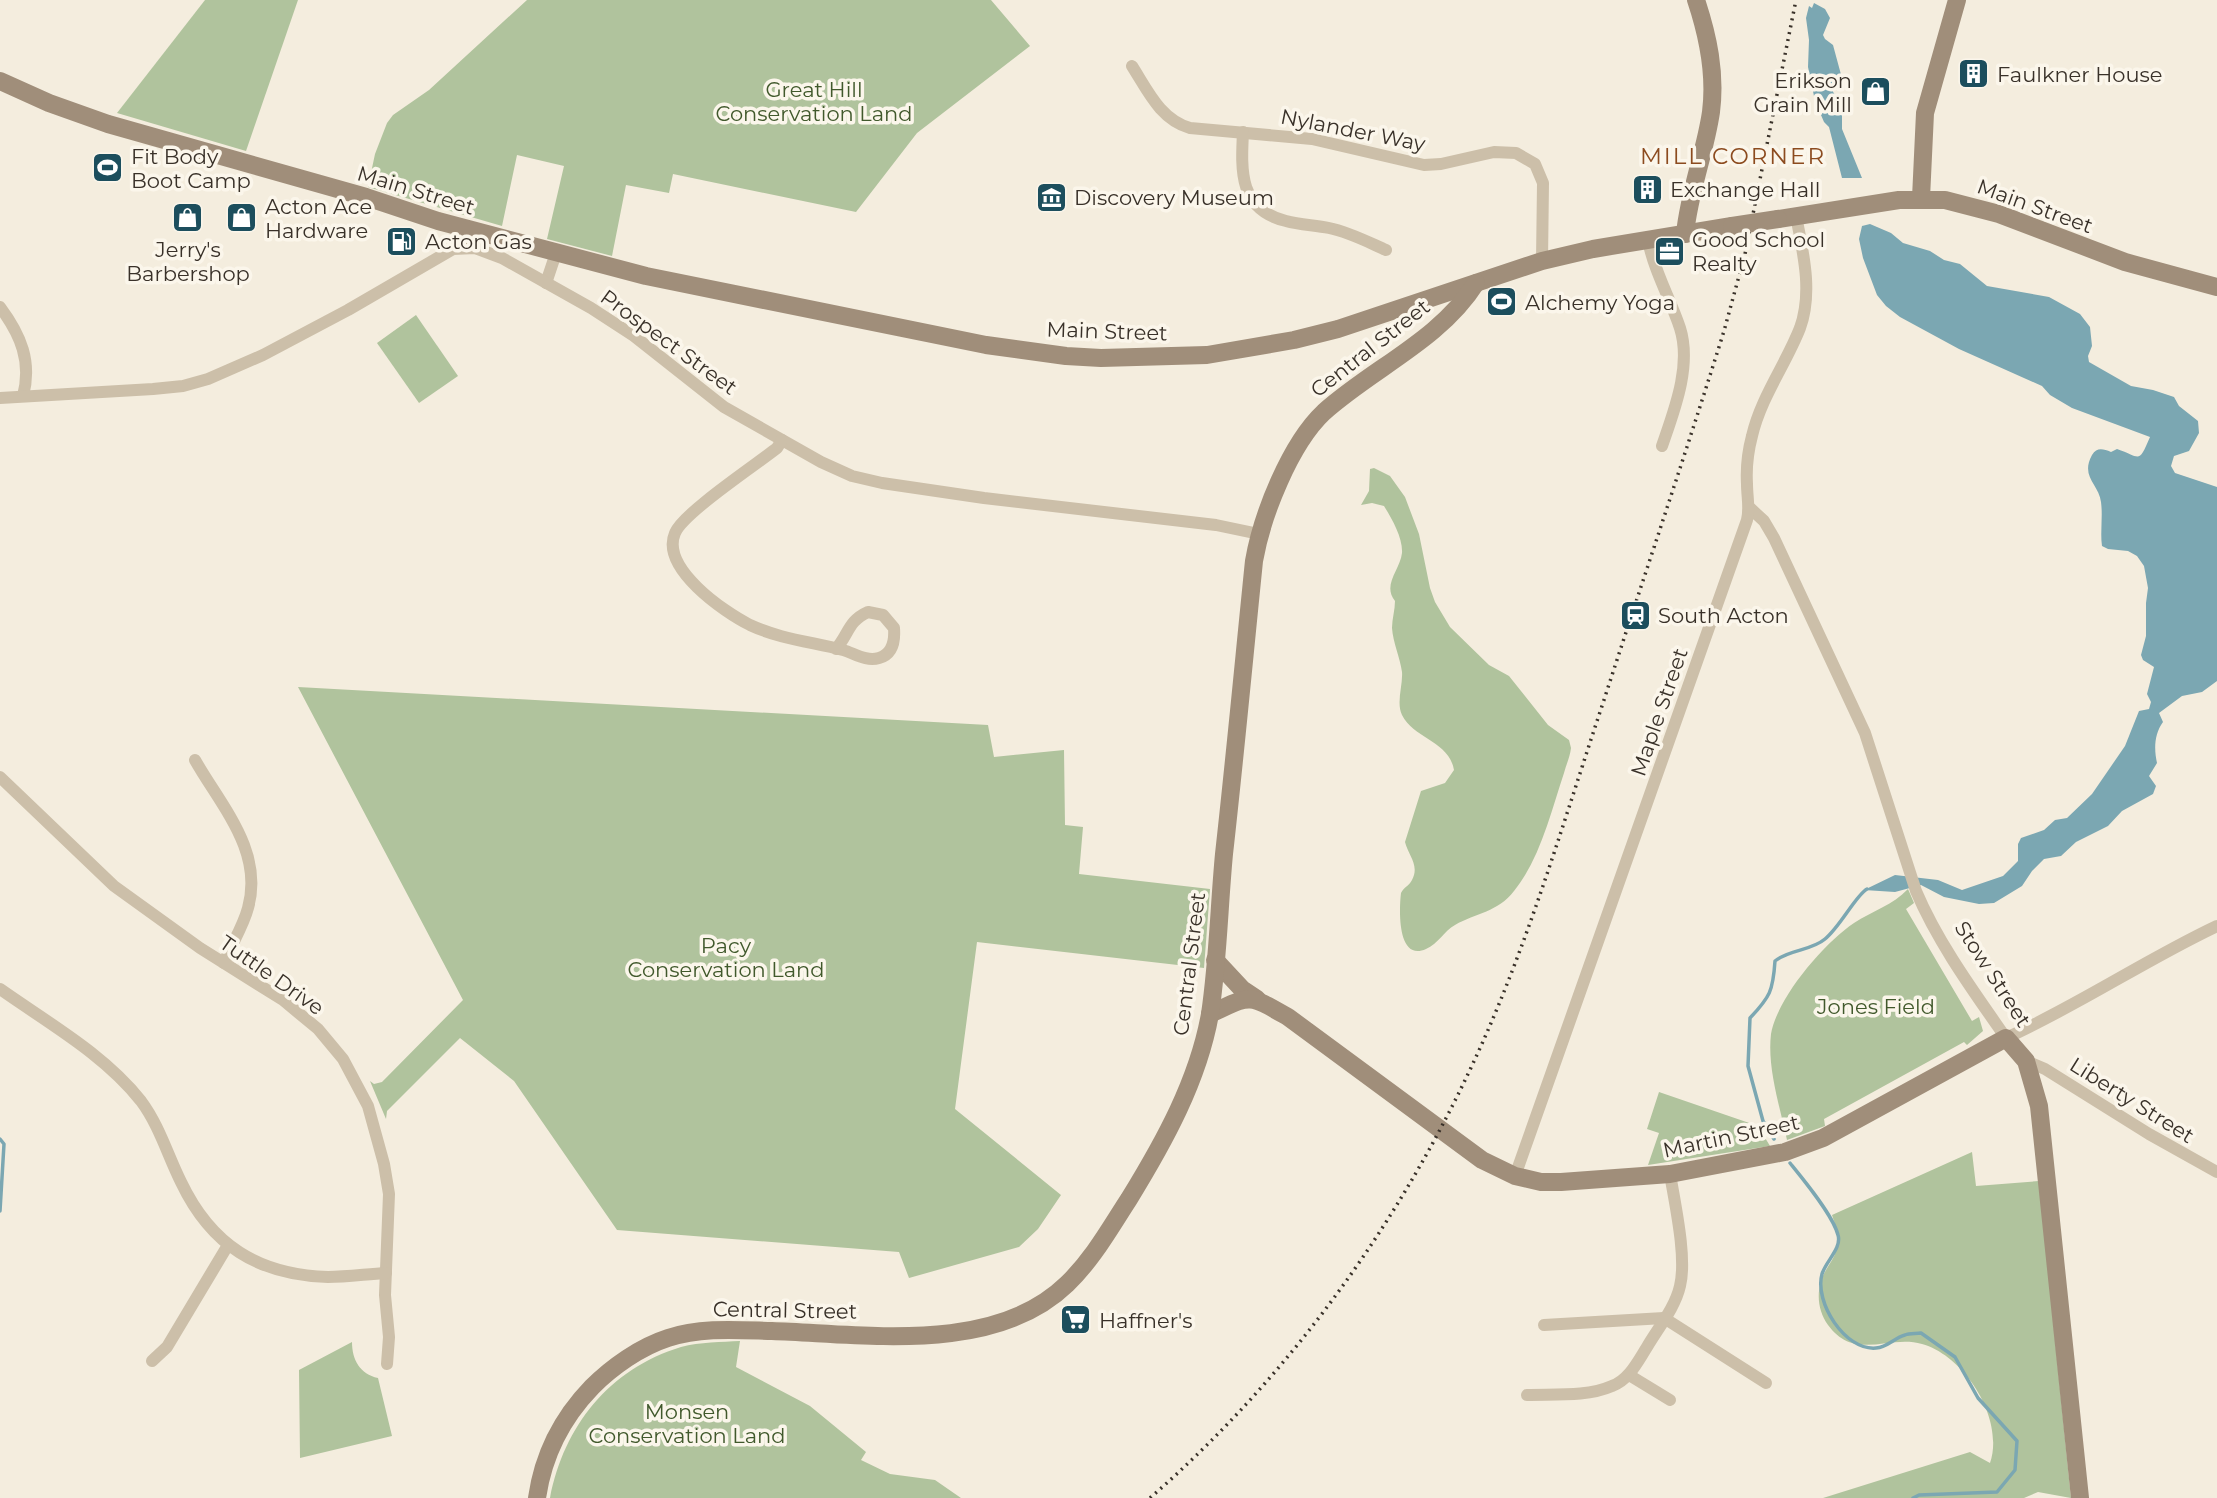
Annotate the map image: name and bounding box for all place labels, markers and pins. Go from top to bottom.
building icon: Faulkner House [1957,57,1991,91]
place label: Faulkner House [1997,62,2162,87]
place label: Erikson Grain Mill [1753,68,1852,117]
shop icon: Erikson Grain Mill [1858,75,1892,109]
place label: Fit Body Boot Camp [131,144,251,193]
sports icon: Fit Body Boot Camp [91,151,125,185]
building icon: Exchange Hall [1630,172,1664,206]
place label: Exchange Hall [1670,177,1820,202]
museum icon: Discovery Museum [1034,180,1068,214]
place label: Discovery Museum [1074,185,1274,210]
place label: Acton Ace Hardware [265,194,372,243]
shop icon: Jerry's Barbershop [171,200,205,234]
shop icon: Acton Ace Hardware [225,201,259,235]
fuel station icon: Acton Gas [385,224,419,258]
place label: Good School Realty [1692,227,1825,276]
place label: Acton Gas [425,229,532,254]
office icon: Good School Realty [1652,234,1686,268]
place label: Jerry's Barbershop [126,237,250,286]
sports icon: Alchemy Yoga [1485,285,1519,319]
place label: Alchemy Yoga [1525,290,1675,315]
station icon: South Acton [1618,598,1652,632]
place label: South Acton [1658,603,1789,628]
supermarket icon: Haffner's [1059,1303,1093,1337]
place label: Haffner's [1099,1308,1193,1333]

